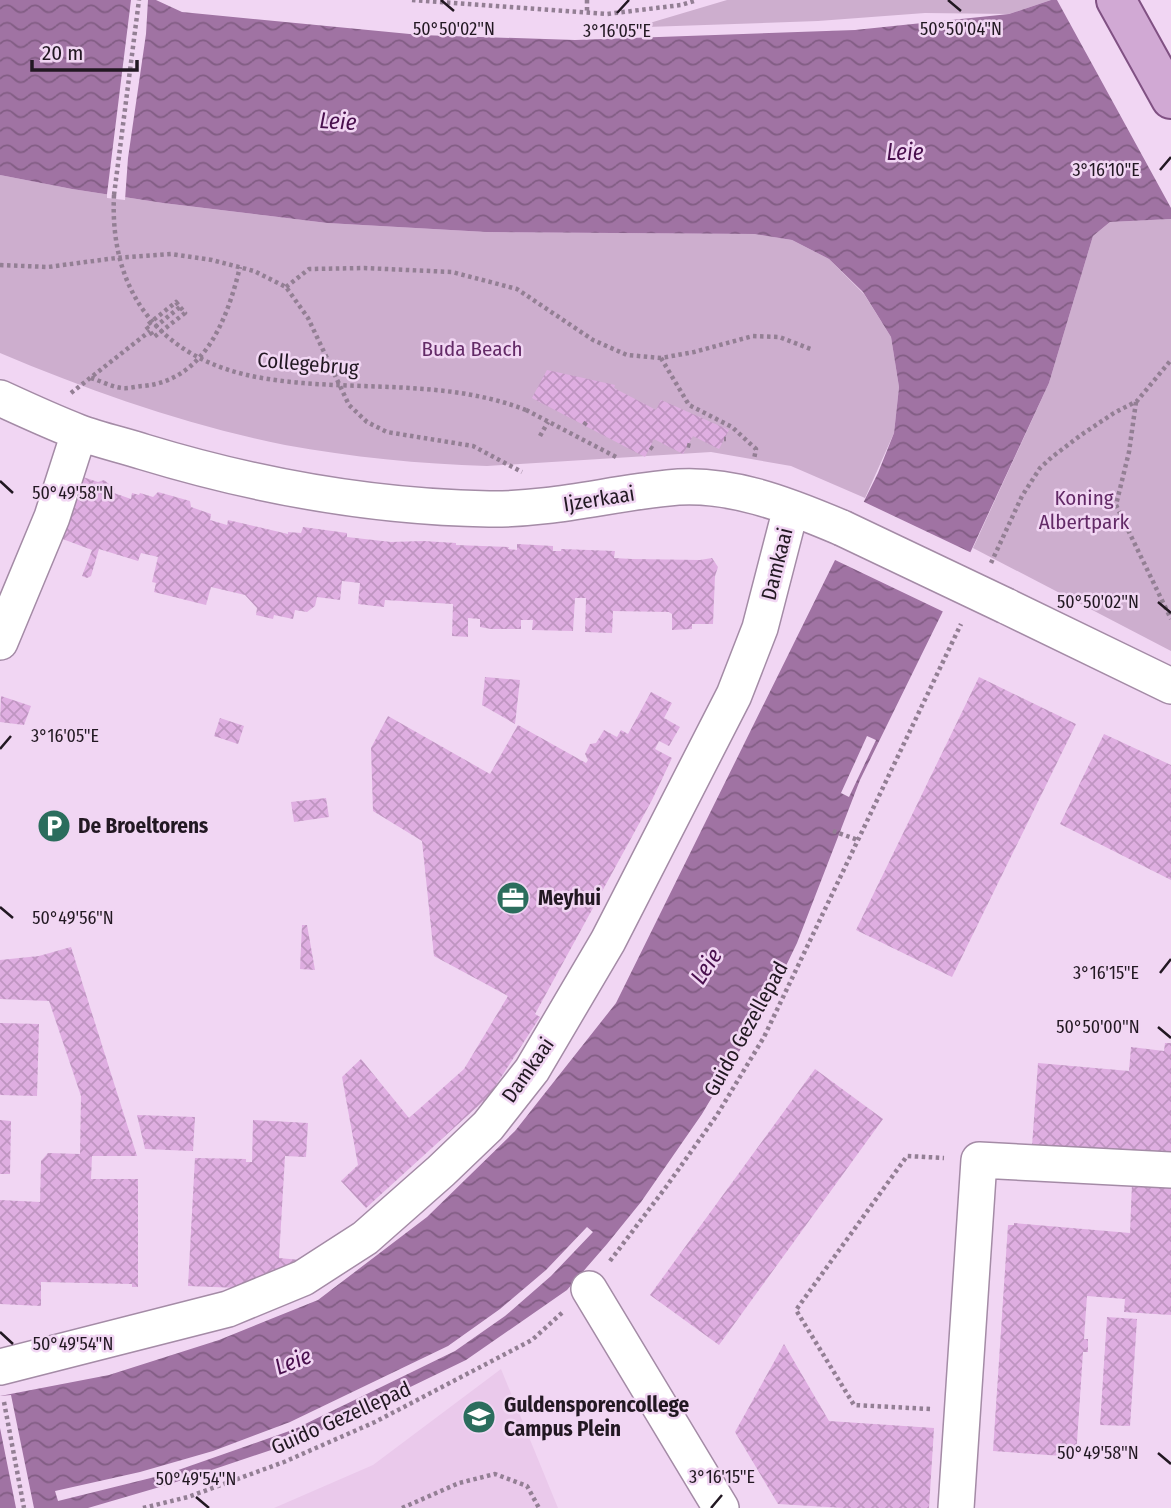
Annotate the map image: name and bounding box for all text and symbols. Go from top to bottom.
text: 50°50'02"N [413,18,495,40]
text: 50°50'04"N [920,18,1002,40]
text: 3°16'05"E [583,20,651,42]
scale bar [32,28,136,72]
text: 20 m [42,40,83,66]
water label: Leie [319,106,357,136]
water label: Leie [886,138,924,166]
text: 3°16'10"E [1072,159,1140,181]
park label: Buda Beach [422,336,522,362]
street label: Collegebrug [256,347,360,381]
street label: Ijzerkaai [561,481,637,517]
text: 50°49'58"N [32,482,114,504]
park label: Koning Albertpark [1039,485,1130,535]
street label: Damkaai [755,525,799,603]
text: 50°50'02"N [1057,591,1139,613]
text: 3°16'05"E [31,725,99,747]
parking icon: De Broeltorens [35,807,73,845]
place label: De Broeltorens [78,813,208,839]
office icon: Meyhui [494,879,532,917]
place label: Meyhui [538,885,601,911]
text: 50°49'56"N [32,907,114,929]
water label: Leie [684,943,728,989]
street label: Guido Gezellepad [698,957,794,1101]
text: 3°16'15"E [1073,962,1139,984]
text: 50°50'00"N [1056,1016,1140,1038]
street label: Damkaai [496,1032,560,1108]
text: 50°49'54"N [33,1333,113,1355]
water label: Leie [271,1341,315,1381]
street label: Guido Gezellepad [267,1376,415,1460]
place label: Guldensporencollege Campus Plein [504,1392,690,1442]
school or university icon: Guldensporencollege Campus Plein [460,1398,498,1436]
text: 50°49'58"N [1057,1442,1139,1464]
text: 3°16'15"E [689,1466,755,1488]
text: 50°49'54"N [156,1468,236,1490]

